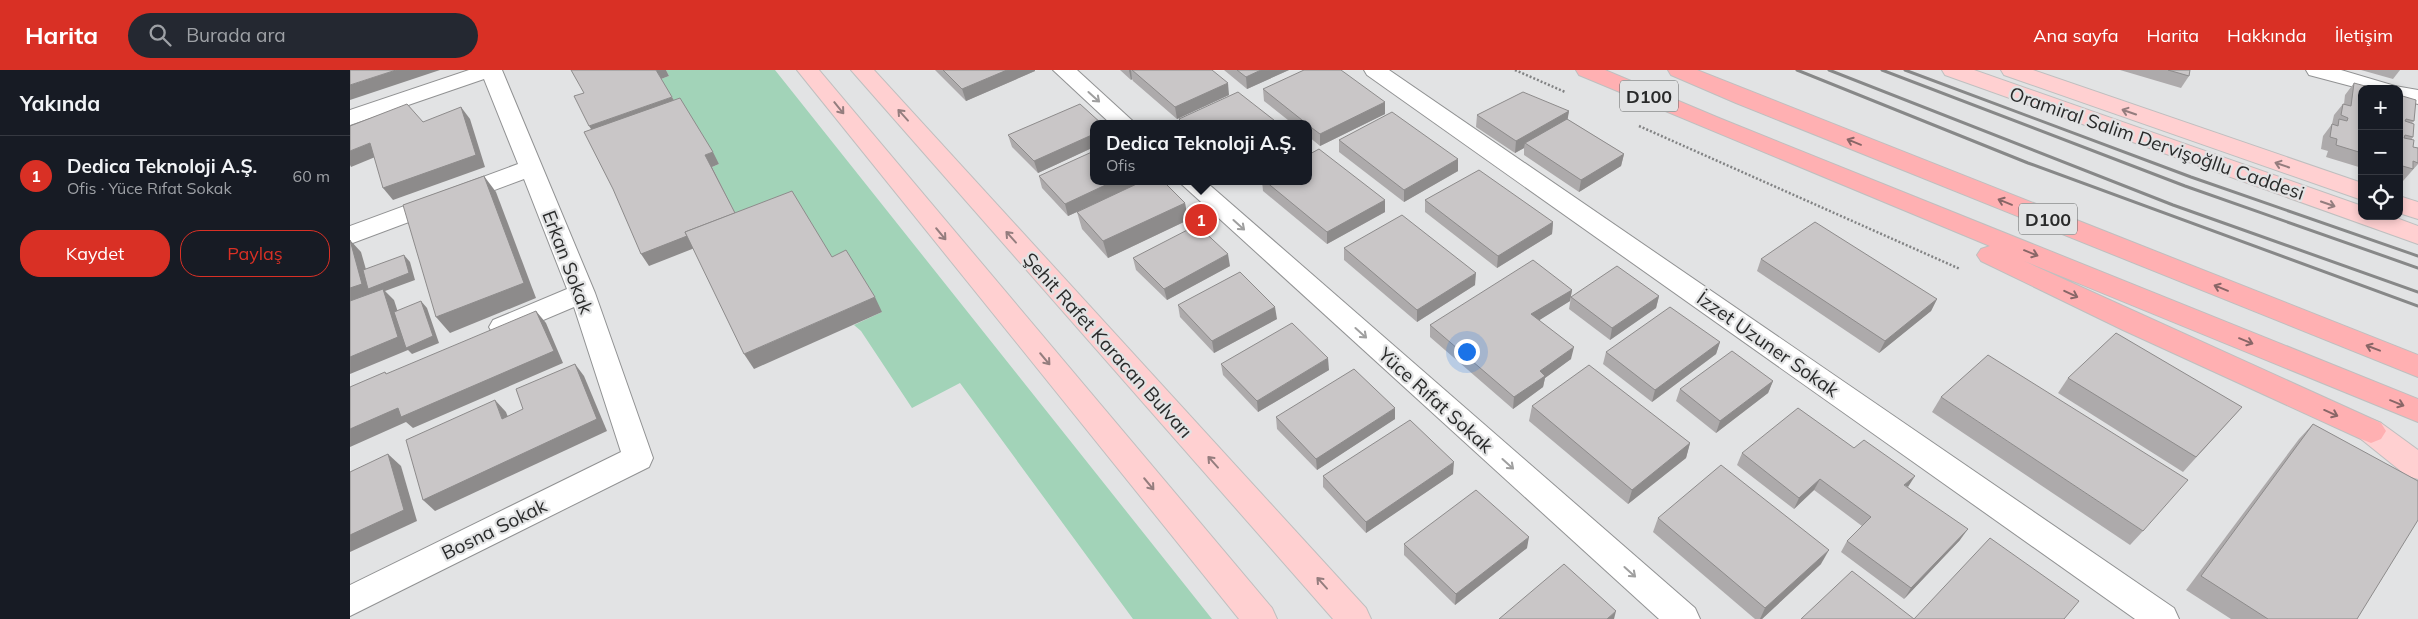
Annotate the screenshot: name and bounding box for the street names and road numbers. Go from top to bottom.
road number: D100 [1620,80,1678,112]
street label: Oramiral Salim Dervişoğllu Caddesi [2006,81,2308,205]
road number: D100 [2019,204,2077,234]
street label: Erkan Sokak [537,207,599,317]
street label: Şehit Rafet Karacan Bulvarı [1018,247,1198,443]
street label: İzzet Uzuner Sokak [1692,286,1844,402]
street label: Yüce Rıfat Sokak [1373,341,1499,458]
street label: Bosna Sokak [437,493,551,565]

